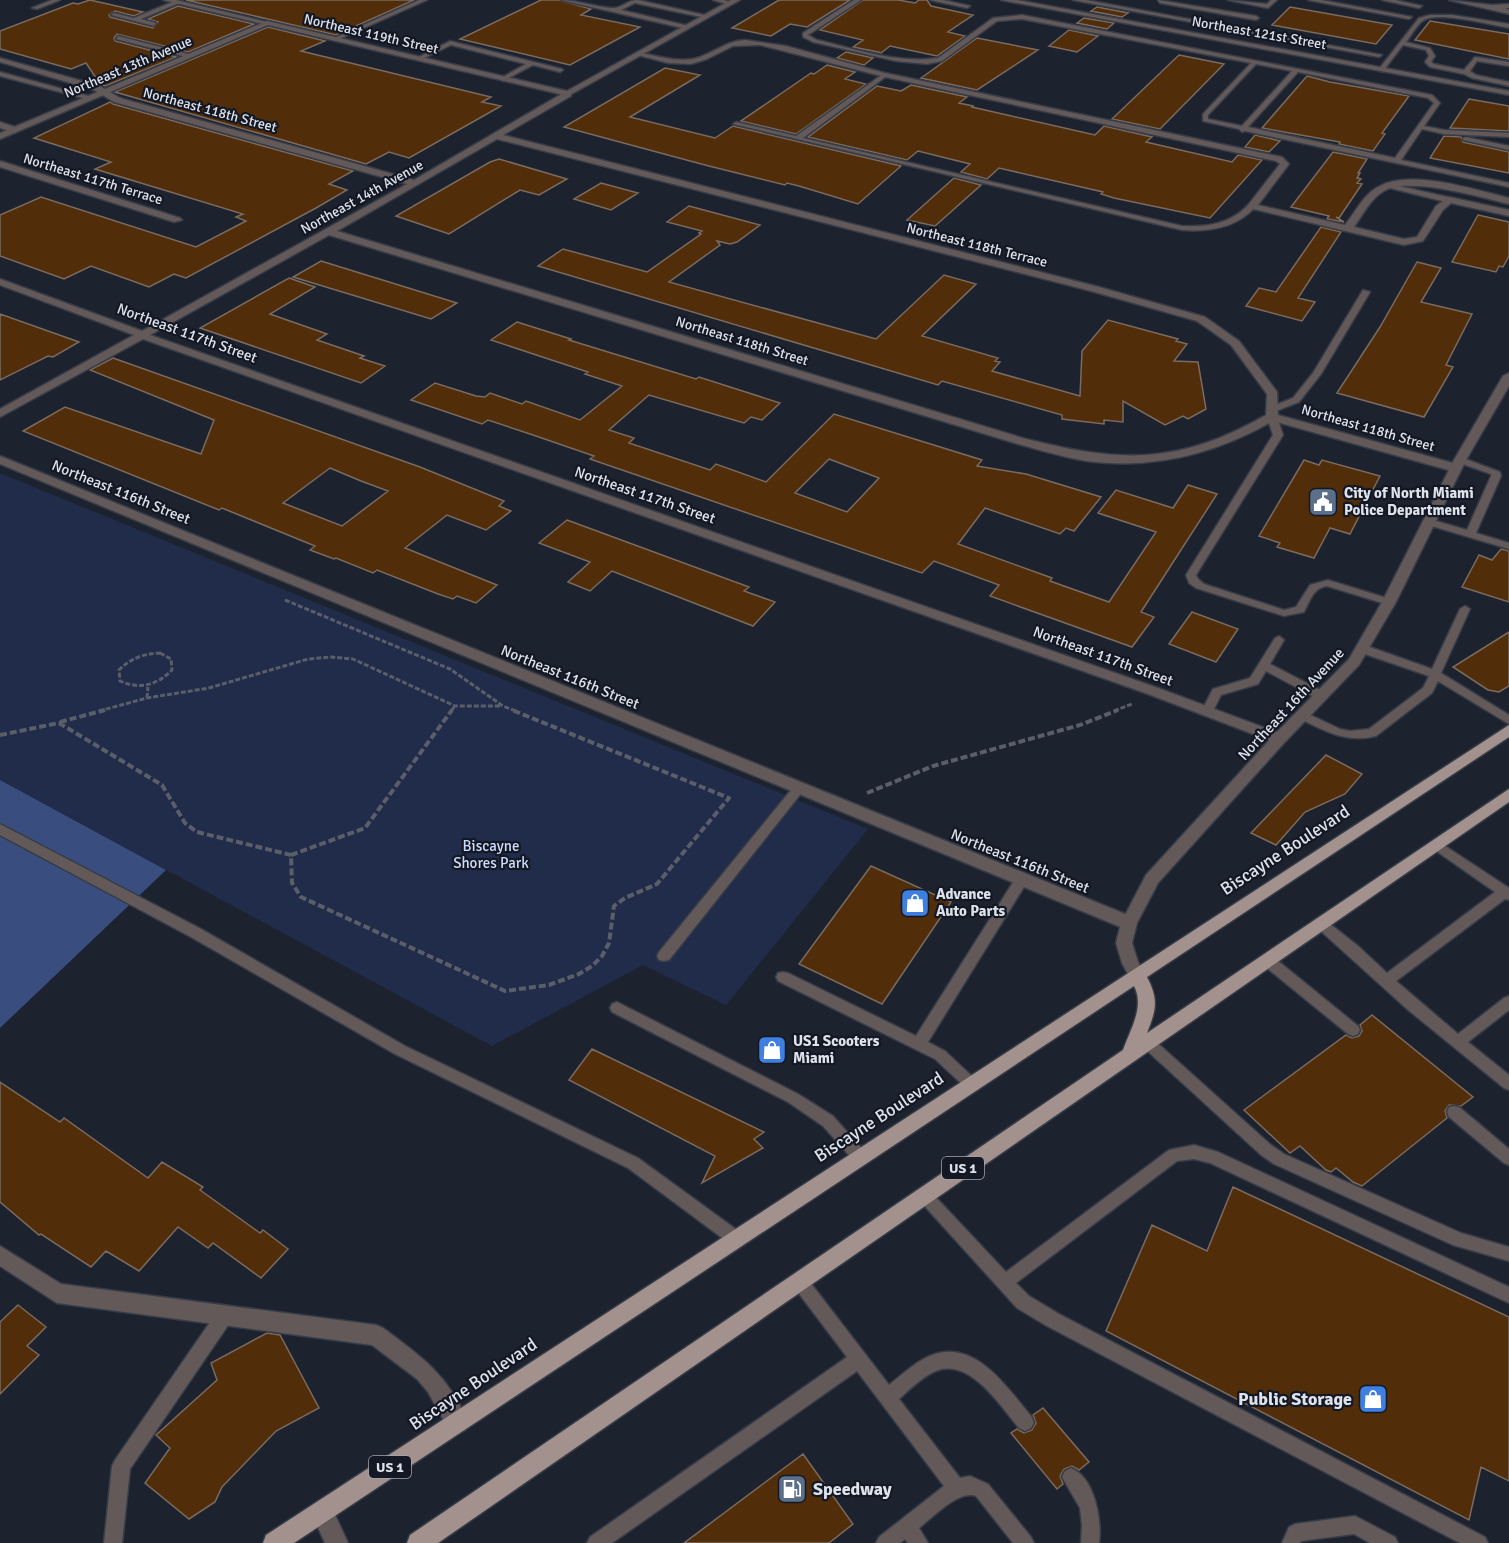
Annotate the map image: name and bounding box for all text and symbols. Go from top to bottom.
street label: Northeast 119th Street [302,10,440,58]
street label: Northeast 121st Street [1190,13,1328,53]
street label: Northeast 13th Avenue [61,32,195,102]
street label: Northeast 118th Street [141,84,279,136]
street label: Northeast 117th Terrace [21,150,165,208]
street label: Northeast 14th Avenue [298,156,426,238]
street label: Northeast 118th Terrace [905,219,1049,271]
street label: Northeast 117th Street [115,299,259,367]
street label: Northeast 118th Street [674,313,810,369]
street label: Northeast 118th Street [1299,401,1437,455]
street label: Northeast 116th Street [49,456,193,528]
street label: Northeast 117th Street [572,462,718,528]
place label: City of North Miami Police Department [1344,484,1474,519]
public building icon: City of North Miami Police Department [1307,486,1339,518]
street label: Northeast 117th Street [1031,622,1175,690]
street label: Northeast 116th Street [498,641,642,713]
street label: Northeast 16th Avenue [1234,644,1348,764]
street label: Biscayne Boulevard [1216,800,1354,900]
street label: Northeast 116th Street [948,825,1092,897]
park label: Biscayne Shores Park [453,837,529,872]
place label: Advance Auto Parts [936,885,1006,920]
shop icon: Advance Auto Parts [899,887,931,919]
place label: US1 Scooters Miami [793,1032,880,1067]
shop icon: US1 Scooters Miami [756,1034,788,1066]
street label: Biscayne Boulevard [810,1067,948,1167]
road number: US 1 [942,1157,984,1179]
street label: Biscayne Boulevard [405,1333,541,1435]
shop icon: Public Storage [1357,1383,1389,1415]
place label: Public Storage [1238,1388,1352,1410]
road number: US 1 [369,1456,411,1478]
fuel station icon: Speedway [776,1473,808,1505]
place label: Speedway [813,1478,892,1500]

